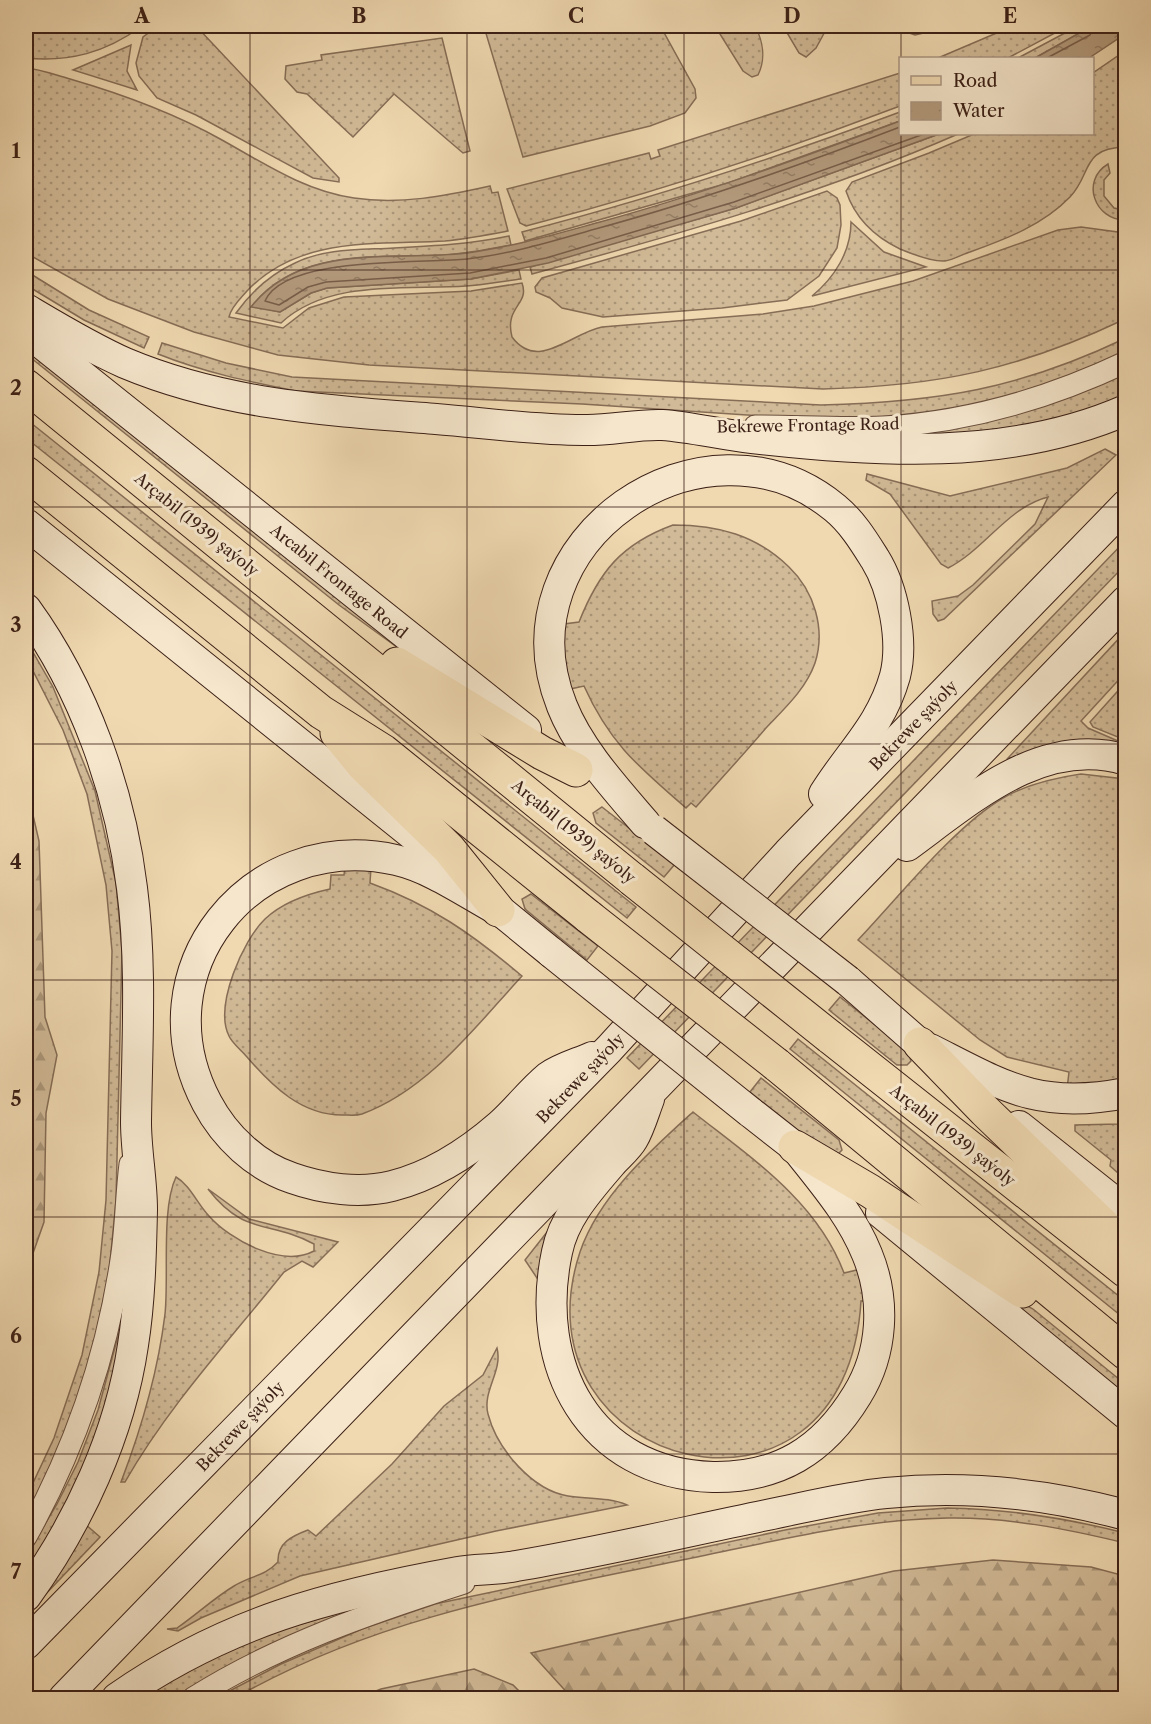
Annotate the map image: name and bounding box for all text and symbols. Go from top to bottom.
text: A [133,4,150,28]
text: B [352,4,367,28]
text: C [568,4,584,28]
text: D [783,4,801,28]
text: E [1003,4,1017,28]
legend [899,57,1094,135]
text: Road [953,70,998,92]
text: Water [952,100,1005,122]
text: 1 [12,139,21,163]
text: 2 [10,376,22,400]
street label: Bekrewe Frontage Road [717,413,900,437]
street label: Arçabil (1939) şaýoly [130,467,264,581]
street label: Arcabil Frontage Road [266,519,412,643]
text: 3 [10,613,22,637]
street label: Bekrewe şaýoly [865,675,962,774]
street label: Arçabil (1939) şaýoly [507,774,641,888]
text: 4 [10,850,22,874]
street label: Bekrewe şaýoly [532,1028,629,1127]
street label: Arçabil (1939) şaýoly [886,1079,1021,1191]
text: 5 [10,1087,22,1111]
text: 6 [10,1324,22,1348]
street label: Bekrewe şaýoly [192,1376,289,1475]
text: 7 [11,1560,22,1584]

